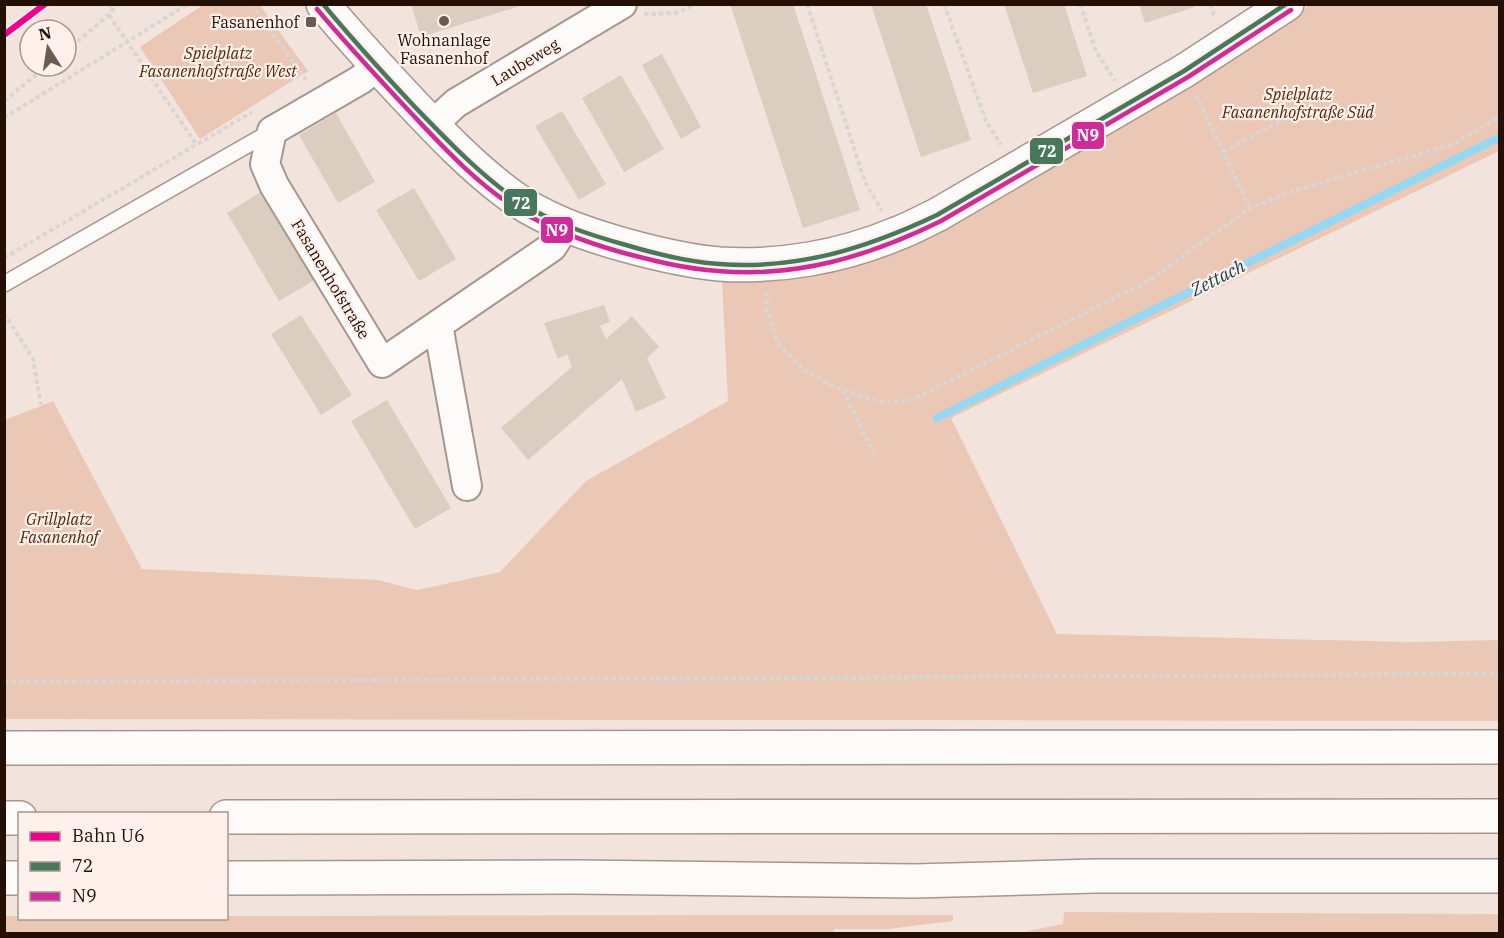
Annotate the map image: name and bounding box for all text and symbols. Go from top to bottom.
place label: Fasanenhof [211,12,301,32]
marker: Wohnanlage Fasanenhof [437,14,451,28]
marker: Fasanenhof [304,15,318,29]
north arrow [18,18,78,78]
text: N [37,22,53,44]
place label: Wohnanlage Fasanenhof [397,30,491,68]
street label: Laubeweg [487,34,563,90]
park label: Spielplatz Fasanenhofstraße West [138,43,298,81]
park label: Spielplatz Fasanenhofstraße Süd [1221,84,1374,122]
line badge: N9 [1071,121,1105,150]
text: N9 [1077,125,1099,145]
line badge: 72 [1029,137,1064,165]
text: 72 [1037,141,1057,161]
line badge: 72 [503,188,538,217]
text: 72 [511,193,531,213]
street label: Fasanenhofstraße [287,216,375,342]
line badge: N9 [540,216,574,244]
text: N9 [546,220,568,240]
water label: Zettach [1186,254,1249,301]
park label: Grillplatz Fasanenhof [19,509,102,547]
legend [18,812,228,920]
text: Bahn U6 [72,824,145,847]
text: 72 [72,854,94,877]
text: N9 [72,884,97,907]

